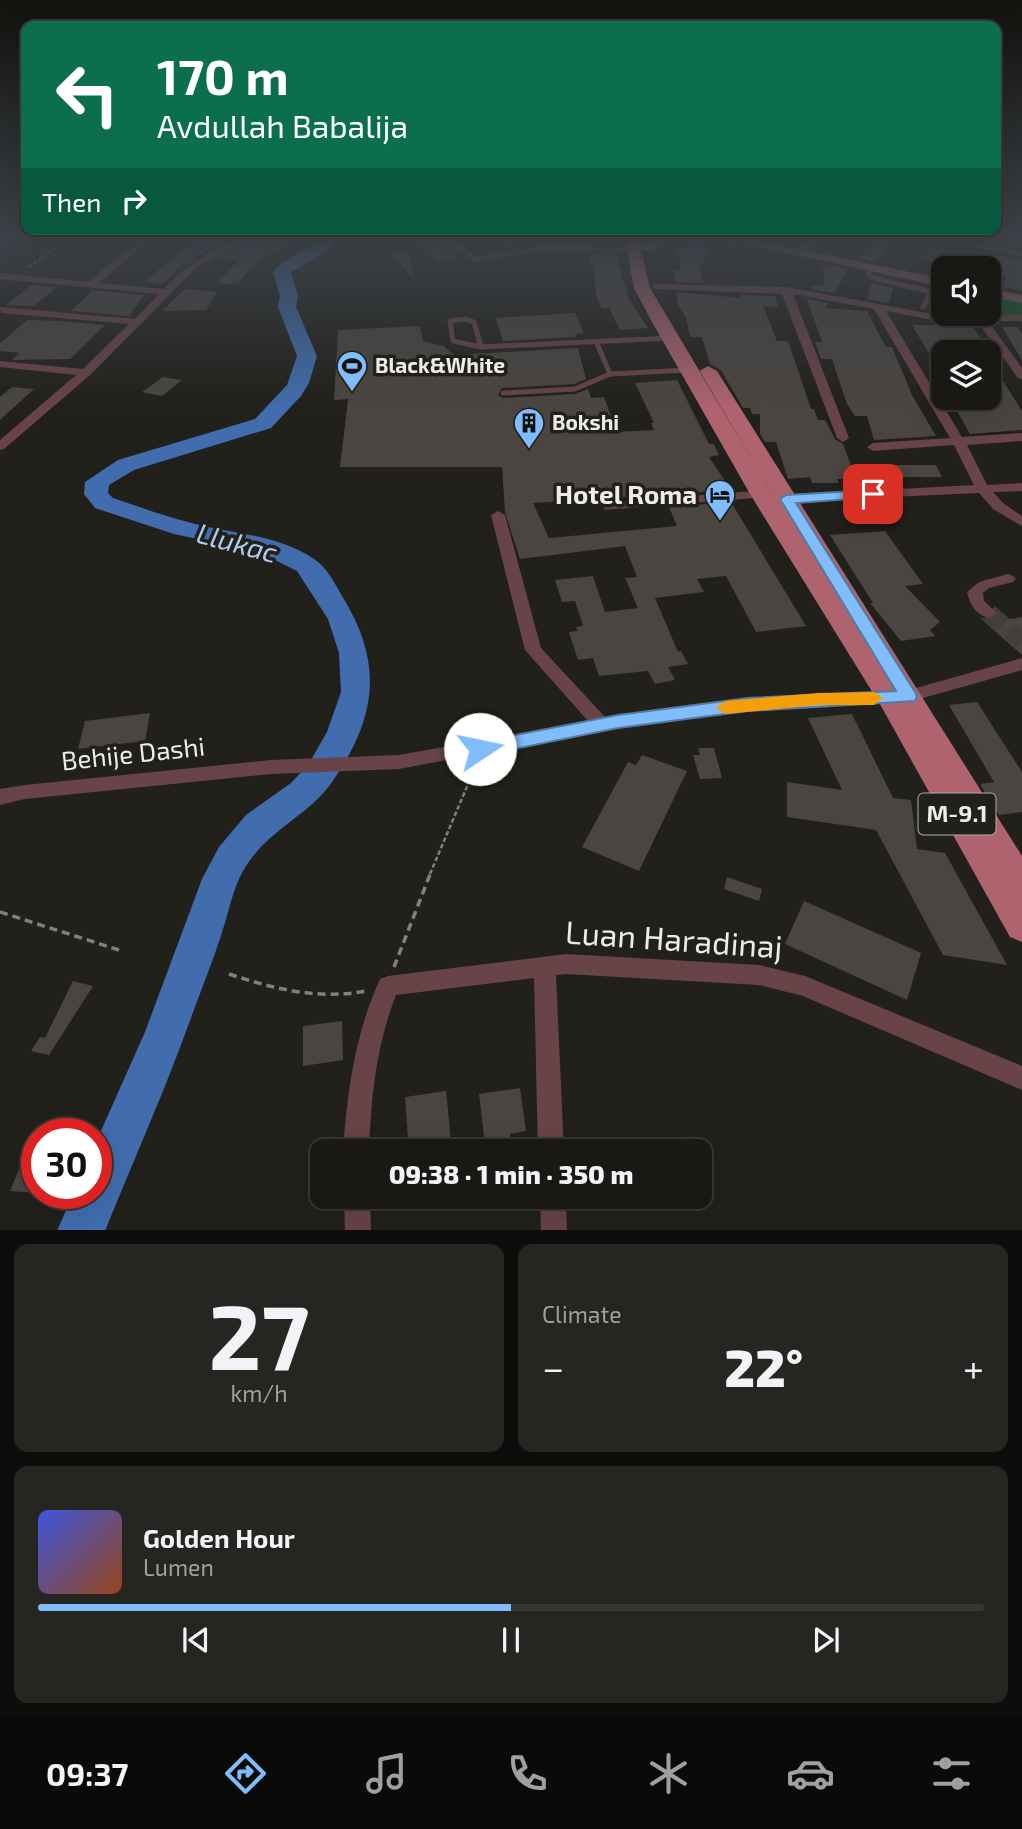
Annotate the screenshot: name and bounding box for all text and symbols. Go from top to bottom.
text: 170 m [157,46,289,105]
icon: left [42,49,133,140]
text: Avdullah Babalija [157,106,408,144]
icon: right [115,182,153,220]
text: Then [42,186,101,217]
map controls [931,256,1001,410]
button: sound [931,256,1001,326]
button: layers [931,340,1001,410]
sports icon: Black&White [335,349,369,393]
place label: Black&White [375,352,505,377]
building icon: Bokshi [512,406,546,450]
place label: Bokshi [552,409,619,434]
pin [843,464,903,524]
icon: arrive [854,475,892,513]
place label: Hotel Roma [555,478,697,509]
hotel icon: Hotel Roma [703,478,737,522]
water label: Llukac [193,515,281,569]
position arrow [443,712,517,786]
street label: Behije Dashi [60,730,206,775]
road number: M-9.1 [918,794,996,834]
street label: Luan Haradinaj [564,911,784,966]
speed limit sign: 30 [21,1118,112,1209]
text: 09:38 · 1 min · 350 m [389,1158,633,1189]
text: 27 [209,1279,309,1388]
text: Climate [542,1300,622,1328]
text: 22° [724,1335,803,1397]
text: − [542,1344,564,1390]
text: + [963,1344,984,1390]
text: km/h [230,1379,288,1407]
text: Golden Hour [143,1522,295,1553]
text: Lumen [143,1553,214,1581]
icon: previous [177,1621,215,1659]
icon: pause [492,1621,530,1659]
icon: next [807,1621,845,1659]
icon: directions [221,1749,270,1798]
icon: music [362,1749,411,1798]
icon: phone [503,1749,552,1798]
icon: climate [644,1749,693,1798]
icon: car [786,1749,835,1798]
icon: filters [927,1749,976,1798]
text: 09:37 [46,1754,128,1792]

